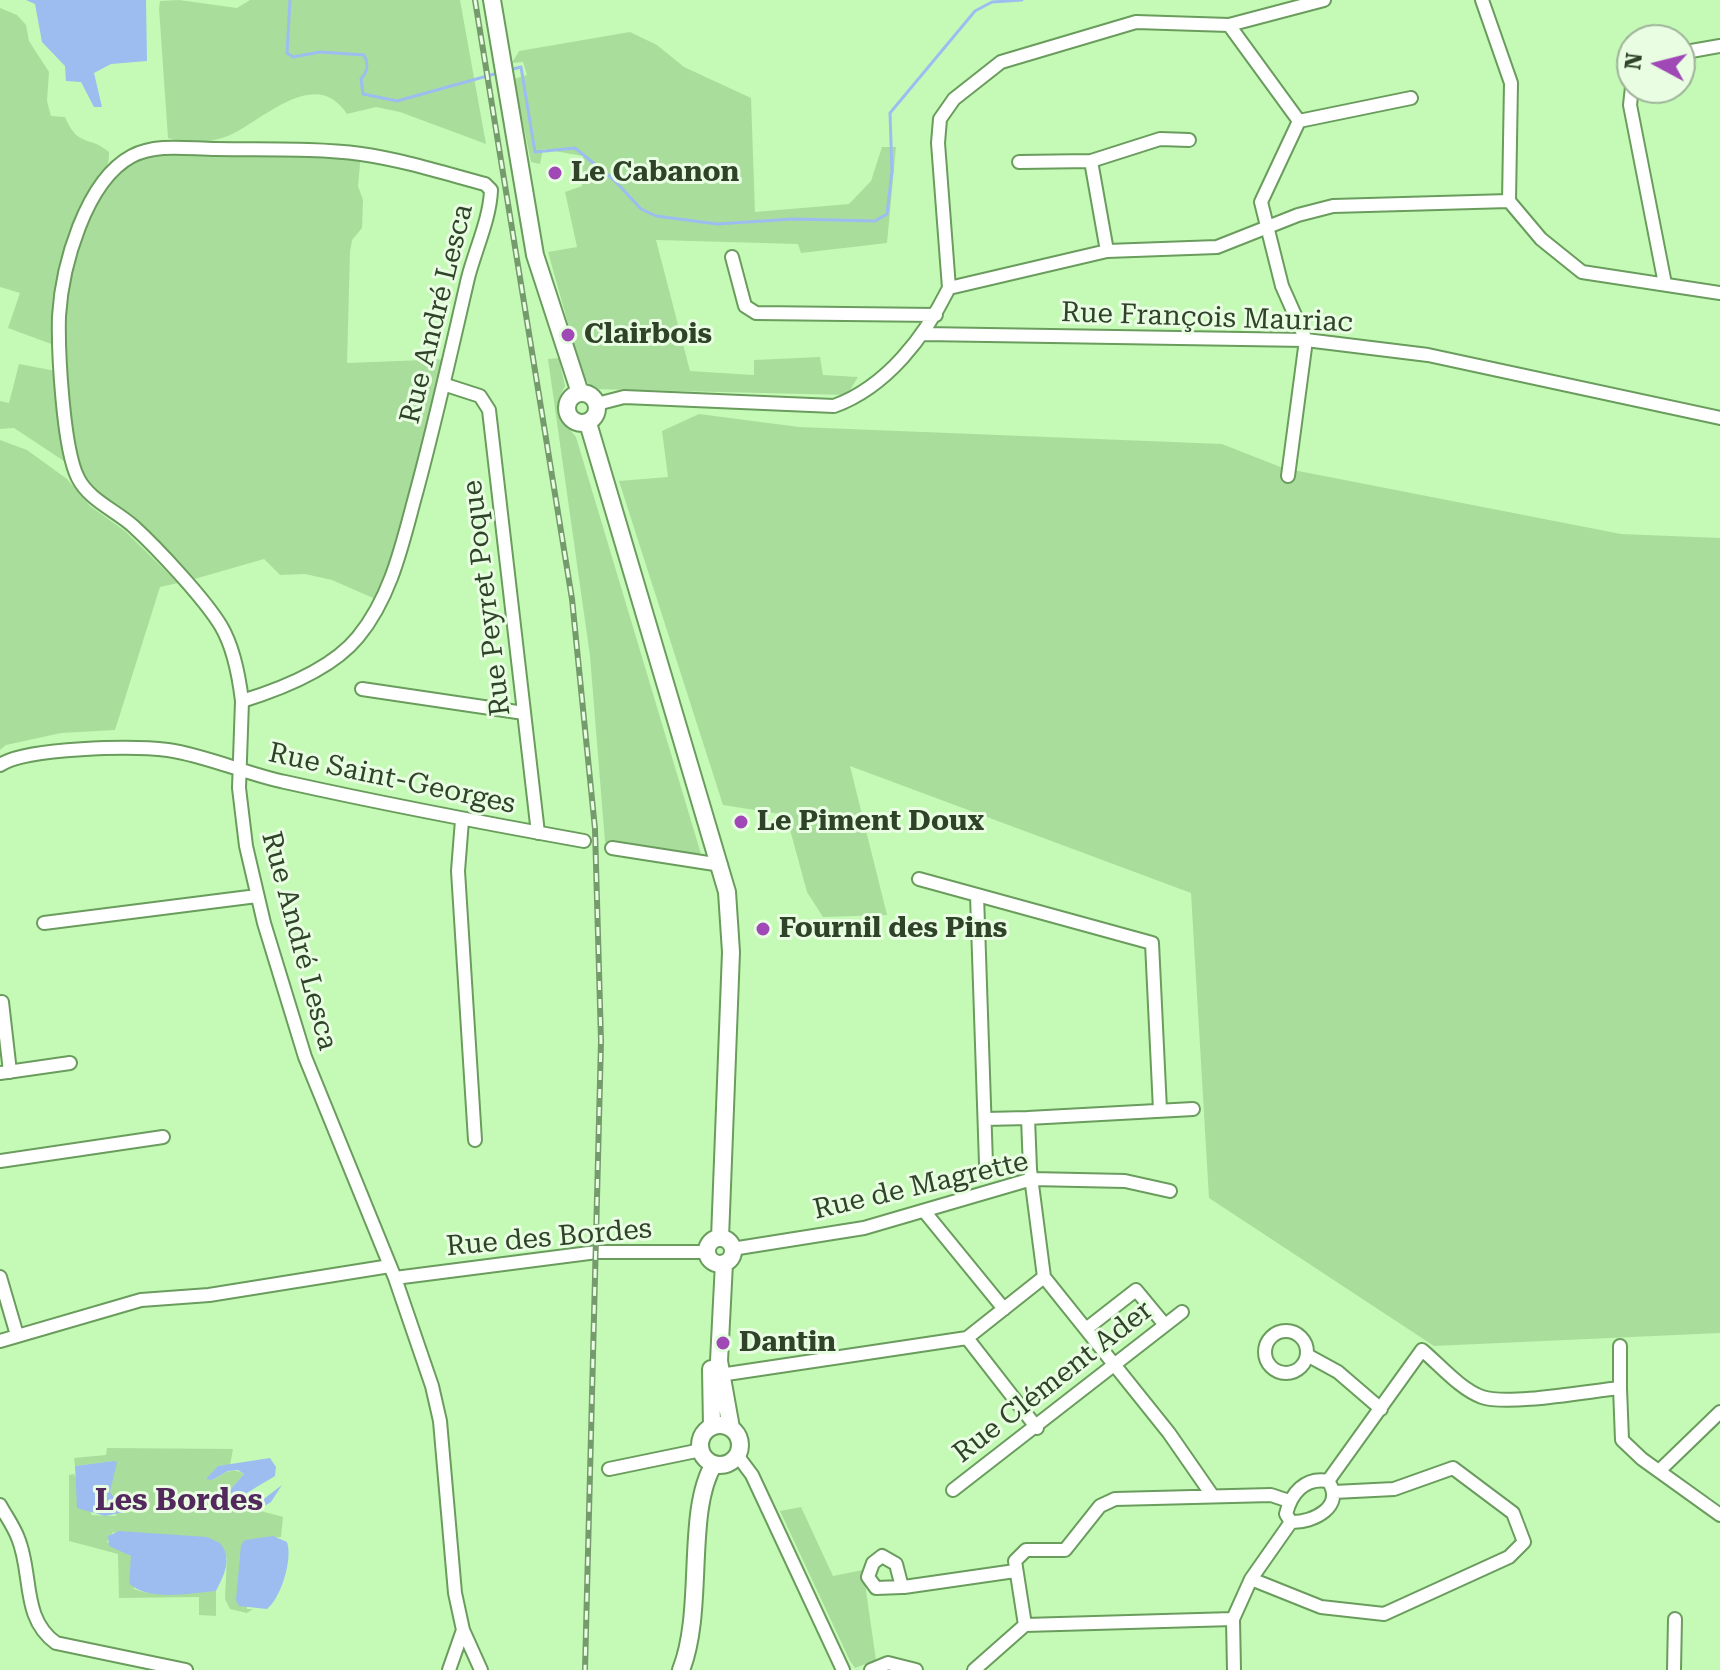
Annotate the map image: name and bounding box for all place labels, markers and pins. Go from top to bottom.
place label: Le Cabanon [571,156,739,190]
marker: Le Cabanon [546,164,564,182]
place label: Clairbois [584,318,712,352]
marker: Clairbois [559,326,577,344]
place label: Le Piment Doux [757,805,984,839]
marker: Le Piment Doux [732,813,750,831]
place label: Fournil des Pins [779,912,1007,946]
marker: Fournil des Pins [754,920,772,938]
place label: Dantin [739,1326,836,1360]
marker: Dantin [714,1334,732,1352]

